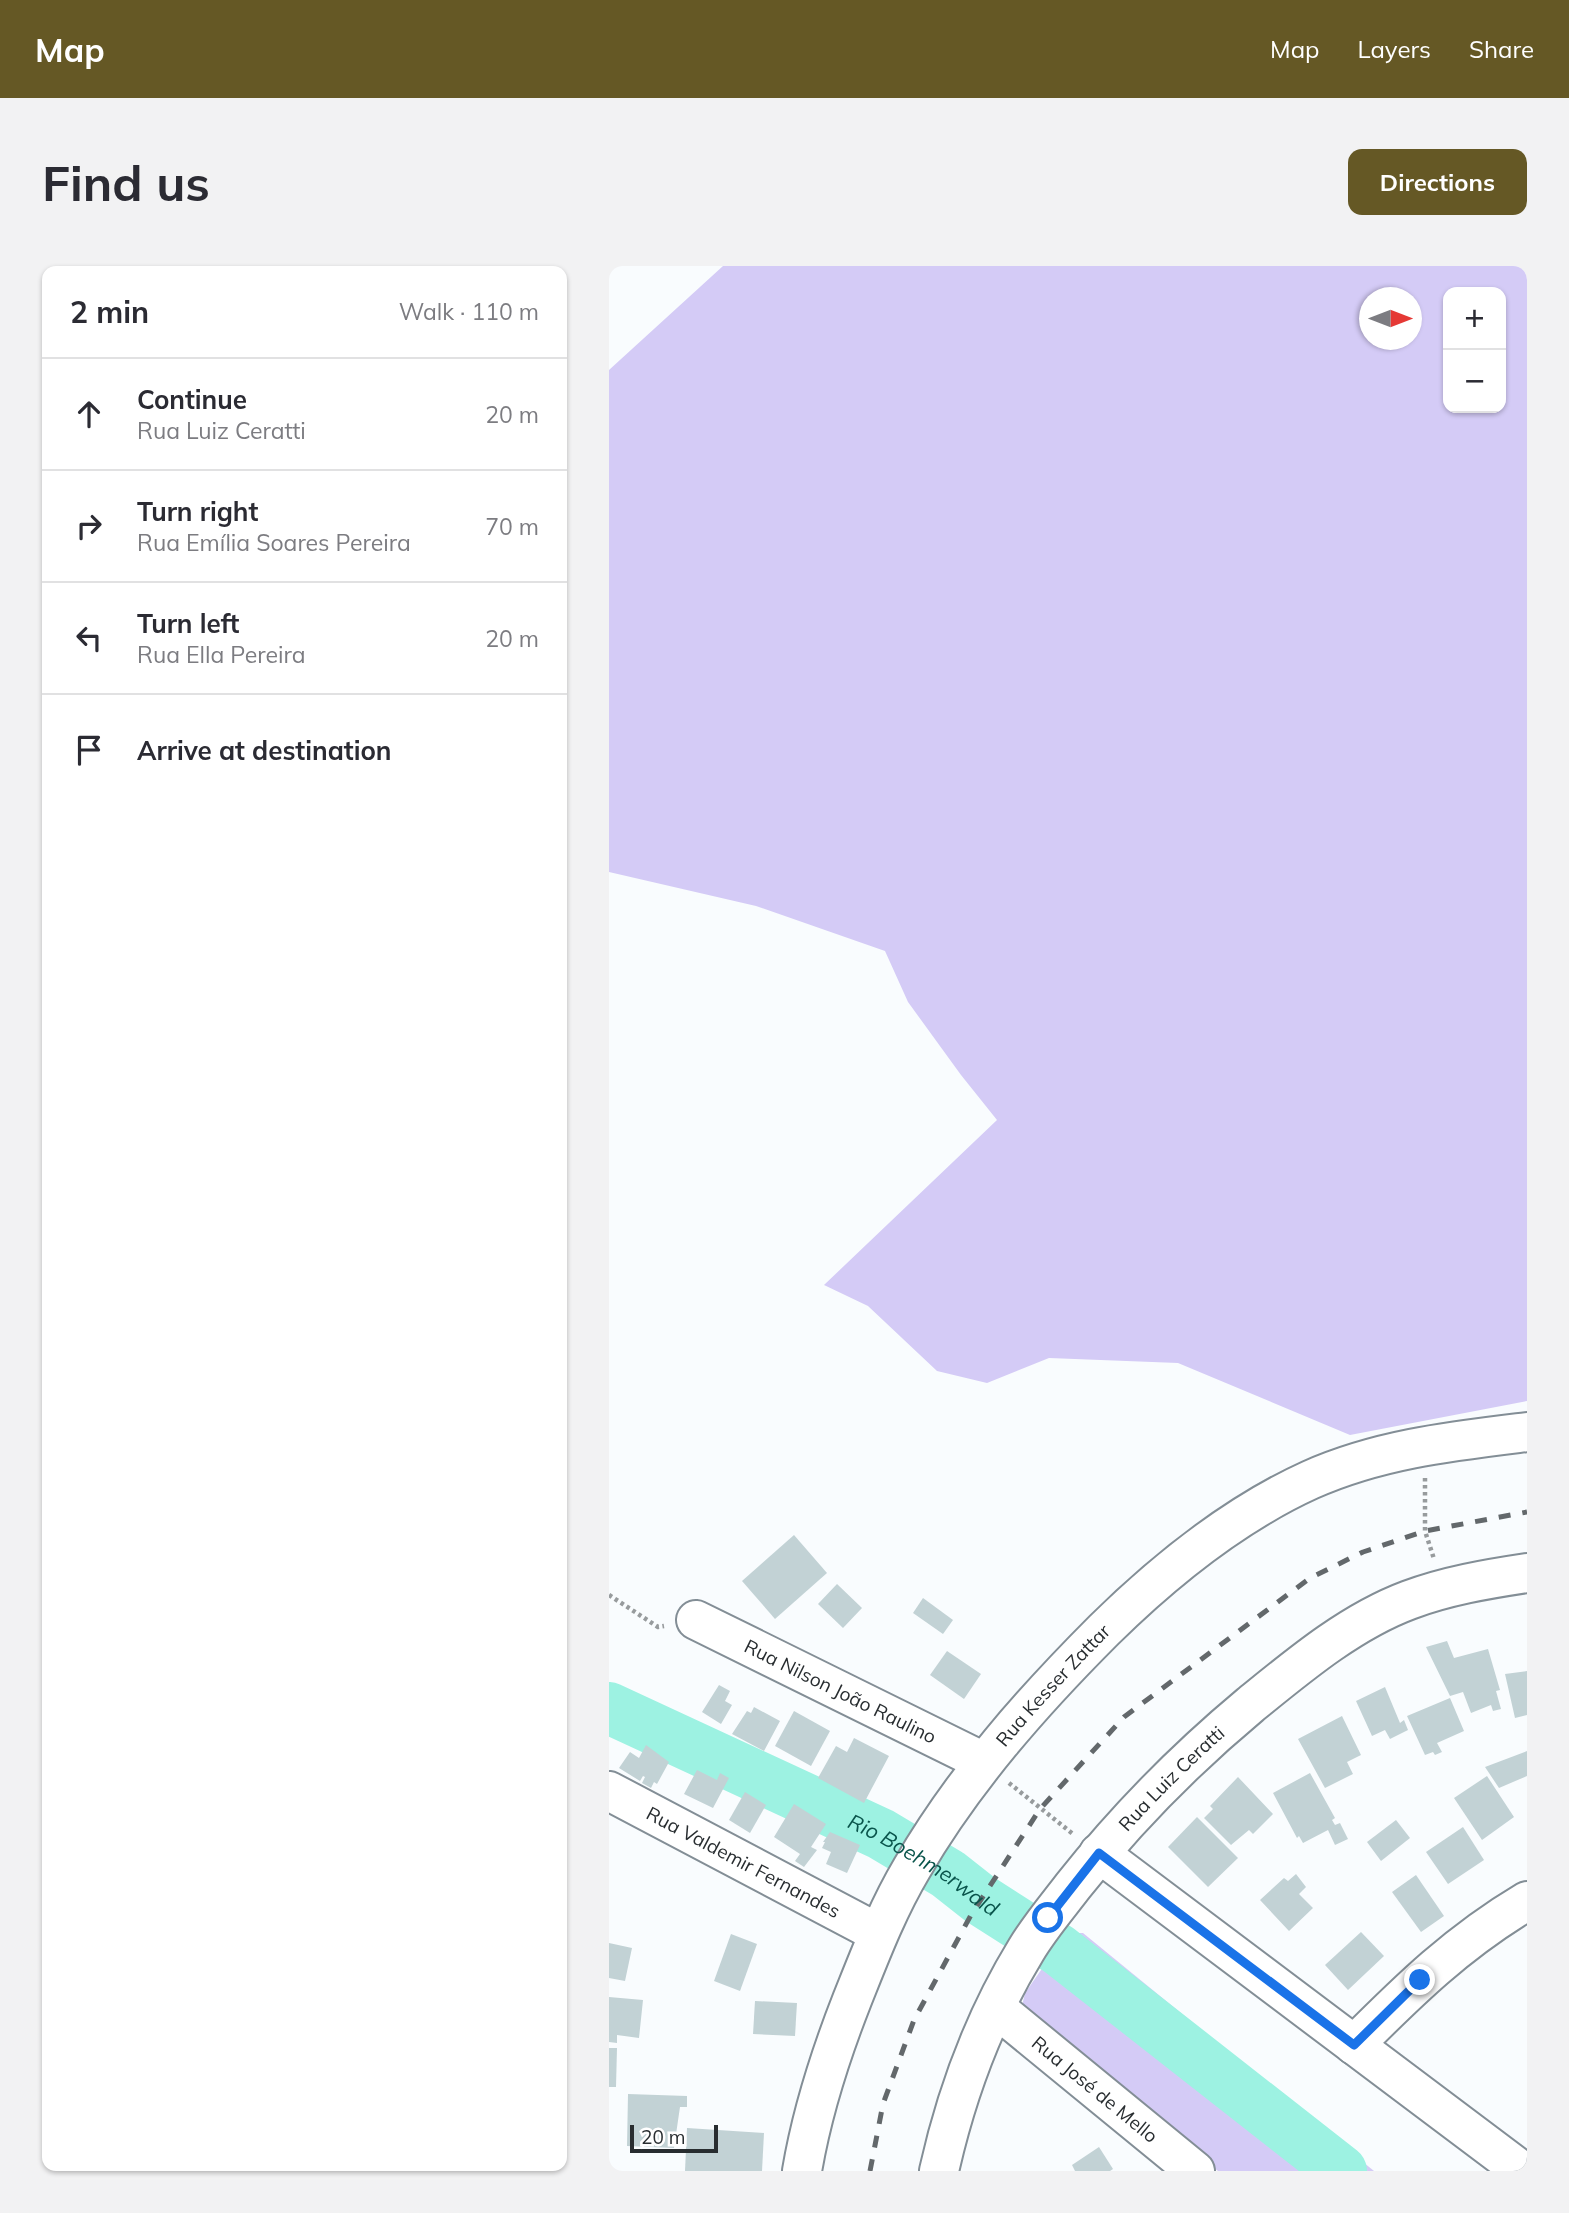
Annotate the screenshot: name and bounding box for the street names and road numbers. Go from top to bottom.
street label: Rua Kesser Zattar [991,1619,1115,1751]
street label: Rua Nilson João Raulino [740,1634,940,1749]
street label: Rua Luiz Ceratti [1113,1721,1229,1836]
street label: Rua Valdemir Fernandes [642,1801,844,1923]
street label: Rua José de Mello [1027,2031,1163,2148]

